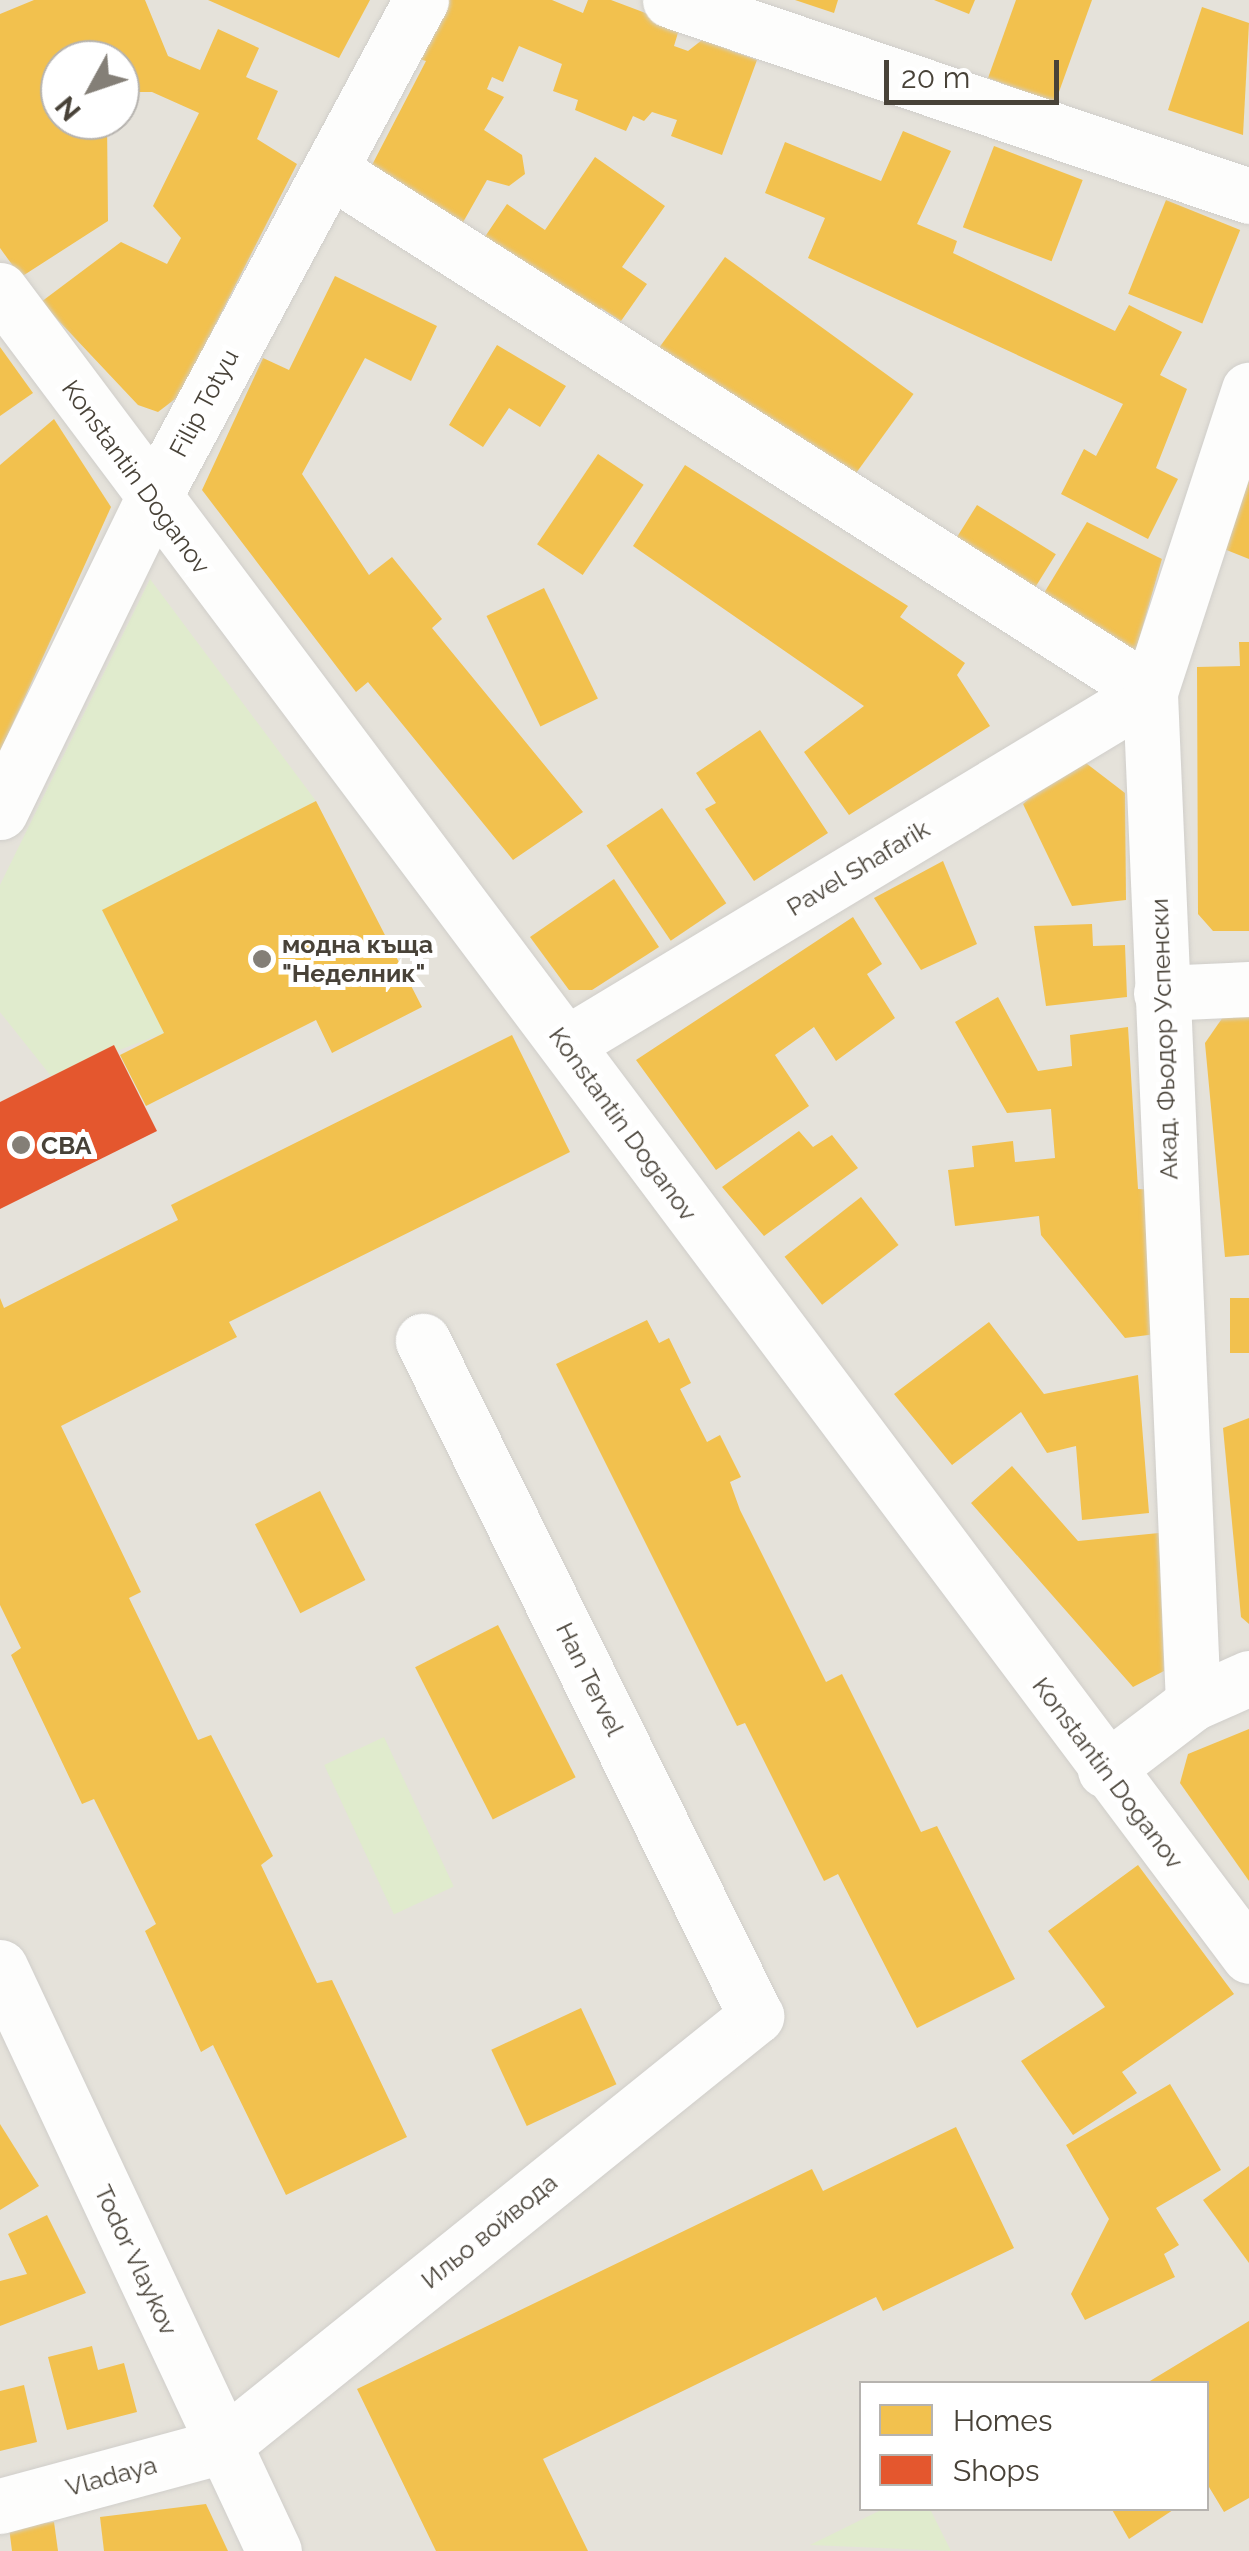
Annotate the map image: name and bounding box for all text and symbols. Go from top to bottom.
north arrow [40,40,140,140]
scale bar [889,40,1064,102]
text: 20 m [901,60,970,95]
text: N [49,90,88,127]
street label: Filip Totyu [163,344,245,462]
street label: Konstantin Doganov [56,374,216,580]
street label: Pavel Shafarik [781,813,935,923]
street label: Акад. Фьодор Успенски [1144,898,1184,1180]
place label: модна къща "Неделник" [282,930,433,989]
marker: модна къща "Неделник" [251,948,273,970]
street label: Konstantin Doganov [543,1021,703,1227]
place label: CBA [41,1130,92,1160]
marker: CBA [10,1134,32,1156]
street label: Han Tervel [550,1617,630,1741]
street label: Konstantin Doganov [1026,1671,1190,1875]
street label: Ильо войвода [415,2167,563,2295]
street label: Todor Vlaykov [88,2179,184,2341]
legend [859,2381,1209,2511]
text: Homes [953,2403,1052,2438]
street label: Vladaya [62,2449,160,2503]
text: Shops [953,2453,1040,2488]

